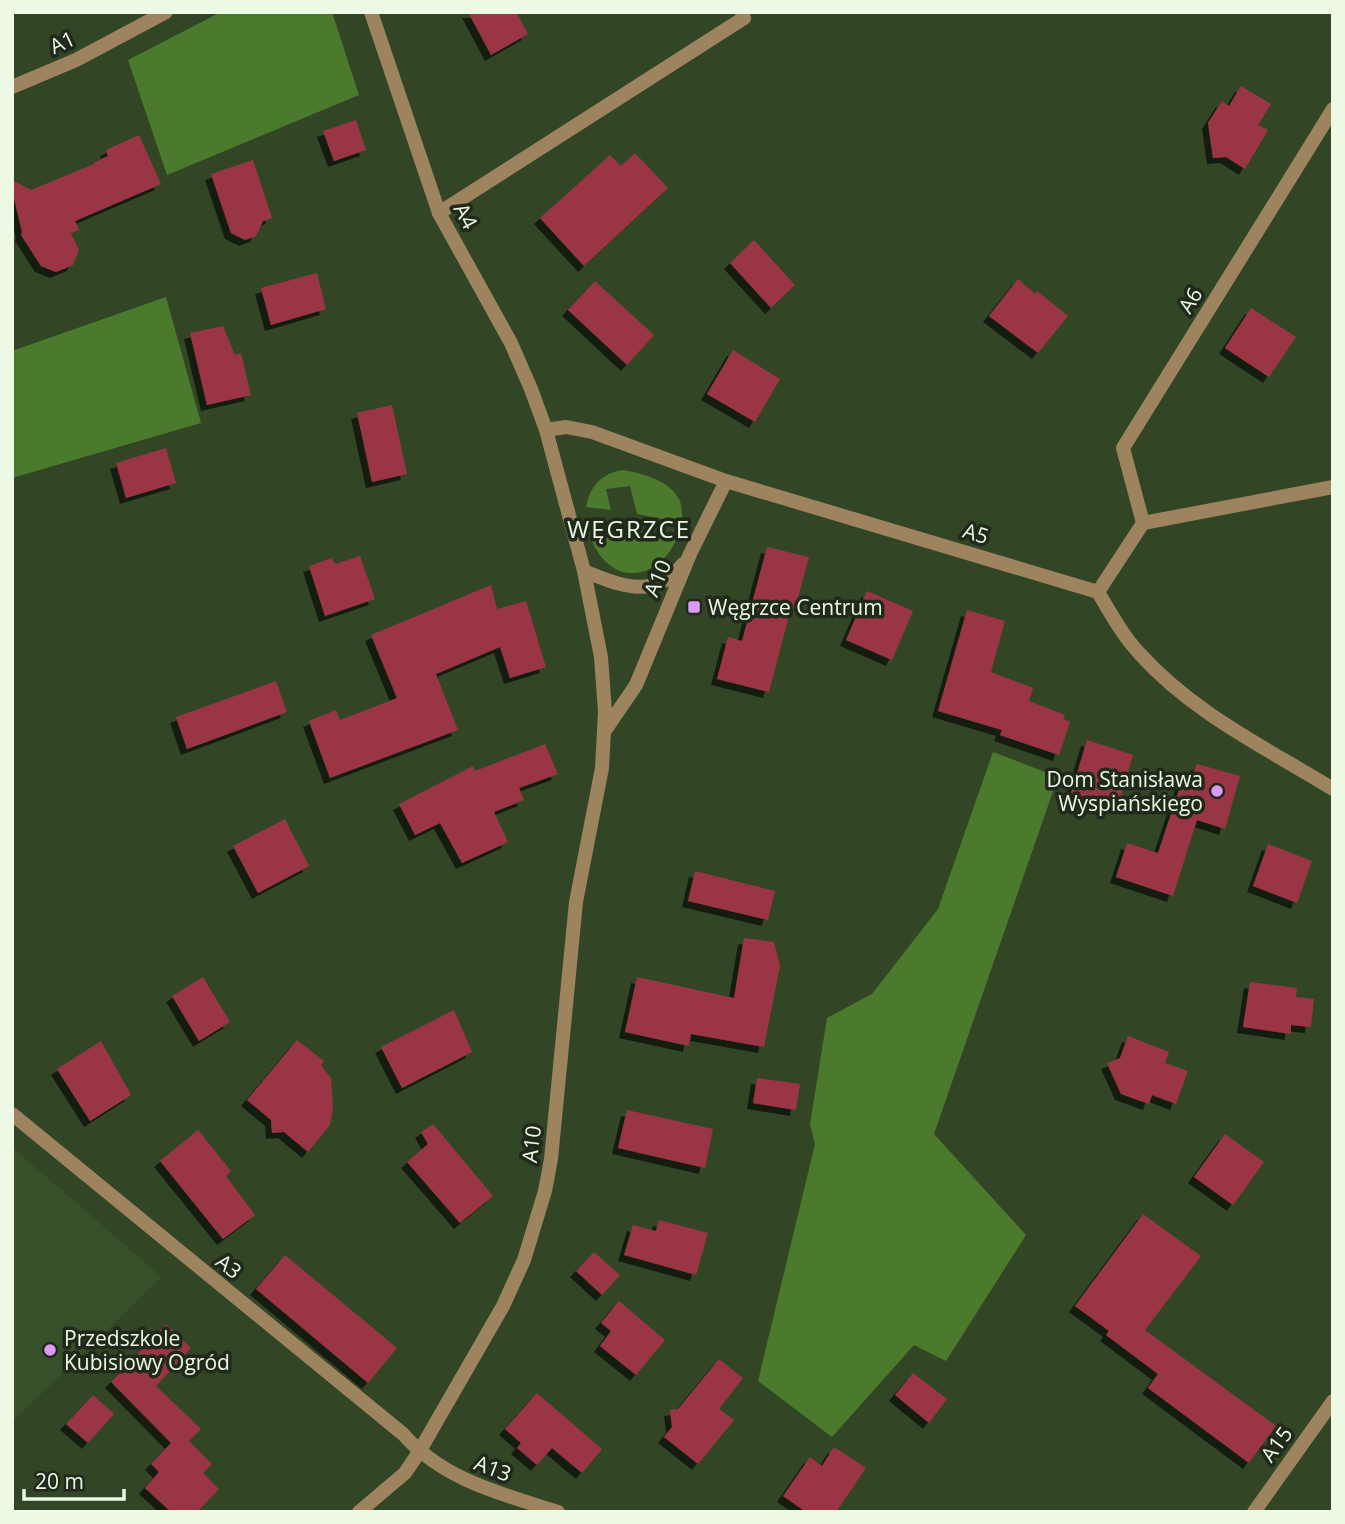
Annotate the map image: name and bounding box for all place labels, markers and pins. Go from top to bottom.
place label: Węgrzce Centrum [708,593,883,621]
marker: Węgrzce Centrum [686,599,702,615]
place label: Dom Stanisława Wyspiańskiego [1046,765,1203,817]
marker: Dom Stanisława Wyspiańskiego [1209,783,1225,799]
place label: Przedszkole Kubisiowy Ogród [64,1324,230,1376]
marker: Przedszkole Kubisiowy Ogród [42,1342,58,1358]

